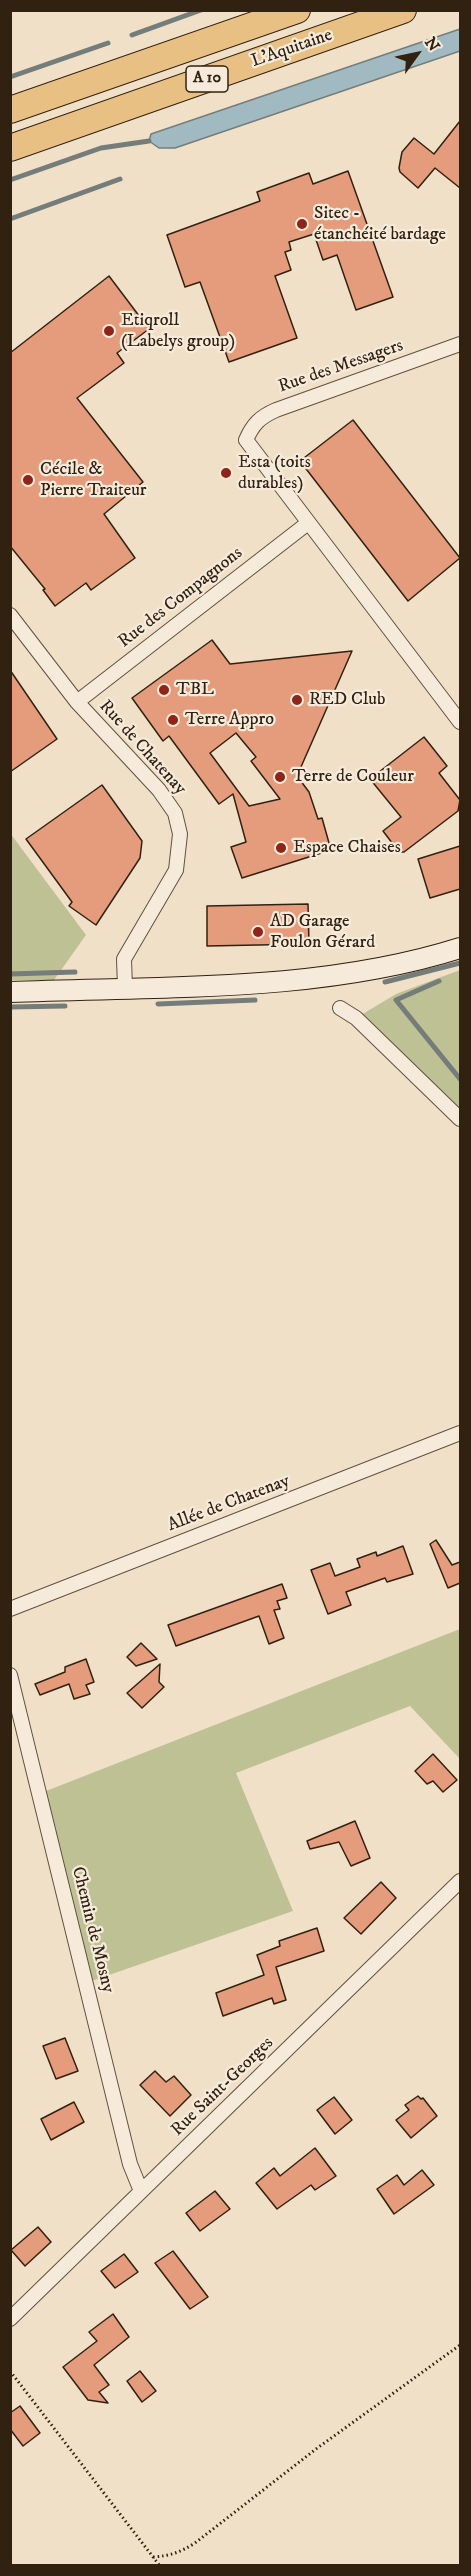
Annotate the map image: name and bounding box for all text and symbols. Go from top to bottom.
north arrow [387,24,447,84]
street label: L'Aquitaine [249,25,335,73]
text: N [420,33,444,55]
road number: A 10 [186,66,228,92]
place label: Sitec - étanchéité bardage [314,203,446,246]
marker: Sitec - étanchéité bardage [295,217,309,231]
place label: Etiqroll (Labelys group) [121,310,235,352]
marker: Etiqroll (Labelys group) [102,324,116,338]
street label: Rue des Messagers [276,336,406,398]
place label: Esta (toits durables) [238,452,311,494]
place label: Cécile & Pierre Traiteur [40,459,147,502]
marker: Esta (toits durables) [219,466,233,480]
marker: Cécile & Pierre Traiteur [21,473,35,487]
street label: Rue des Compagnons [115,543,247,653]
place label: TBL [176,679,214,701]
marker: TBL [157,683,171,697]
place label: RED Club [309,689,385,711]
marker: RED Club [290,693,304,707]
street label: Rue de Chatenay [94,696,190,800]
place label: Terre Appro [185,709,274,731]
marker: Terre Appro [166,713,180,727]
place label: Terre de Couleur [292,766,414,788]
marker: Terre de Couleur [273,770,287,784]
place label: Espace Chaises [293,837,401,859]
marker: Espace Chaises [274,841,288,855]
place label: AD Garage Foulon Gérard [270,911,375,954]
marker: AD Garage Foulon Gérard [251,925,265,939]
street label: Allée de Chatenay [165,1471,293,1537]
street label: Chemin de Mosny [66,1865,118,1995]
street label: Rue Saint-Georges [167,2033,279,2141]

